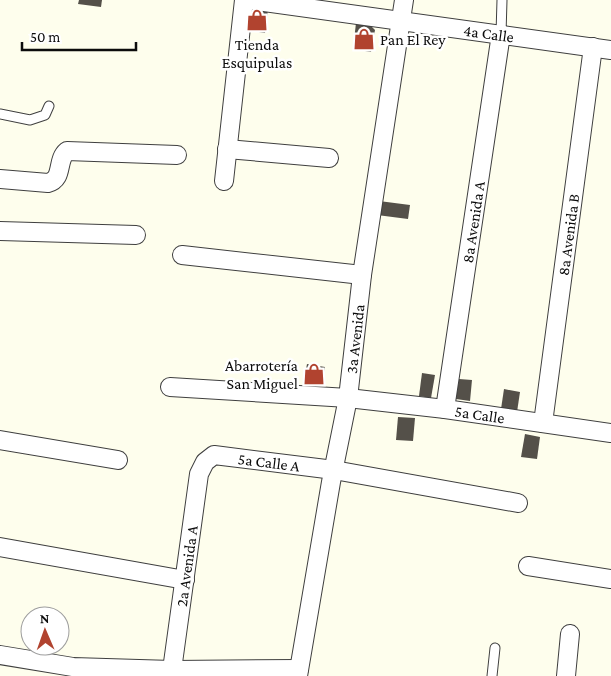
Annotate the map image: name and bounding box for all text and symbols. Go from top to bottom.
shop icon: Tienda Esquipulas [244,7,270,33]
scale bar [22,20,136,52]
street label: 4a Calle [462,22,515,46]
shop icon: Pan El Rey [351,26,377,52]
text: 50 m [30,29,60,45]
place label: Pan El Rey [380,31,446,49]
place label: Tienda Esquipulas [222,36,292,72]
street label: 8a Avenida A [459,179,488,264]
street label: 8a Avenida B [555,193,582,277]
street label: 3a Avenida [343,303,368,374]
place label: Abarrotería San Miguel [225,357,299,393]
shop icon: Abarrotería San Miguel [301,361,327,387]
street label: 5a Calle [454,403,506,427]
street label: 5a Calle A [237,450,302,475]
street label: 2a Avenida A [173,524,201,608]
north arrow [20,606,70,656]
text: N [39,610,50,626]

